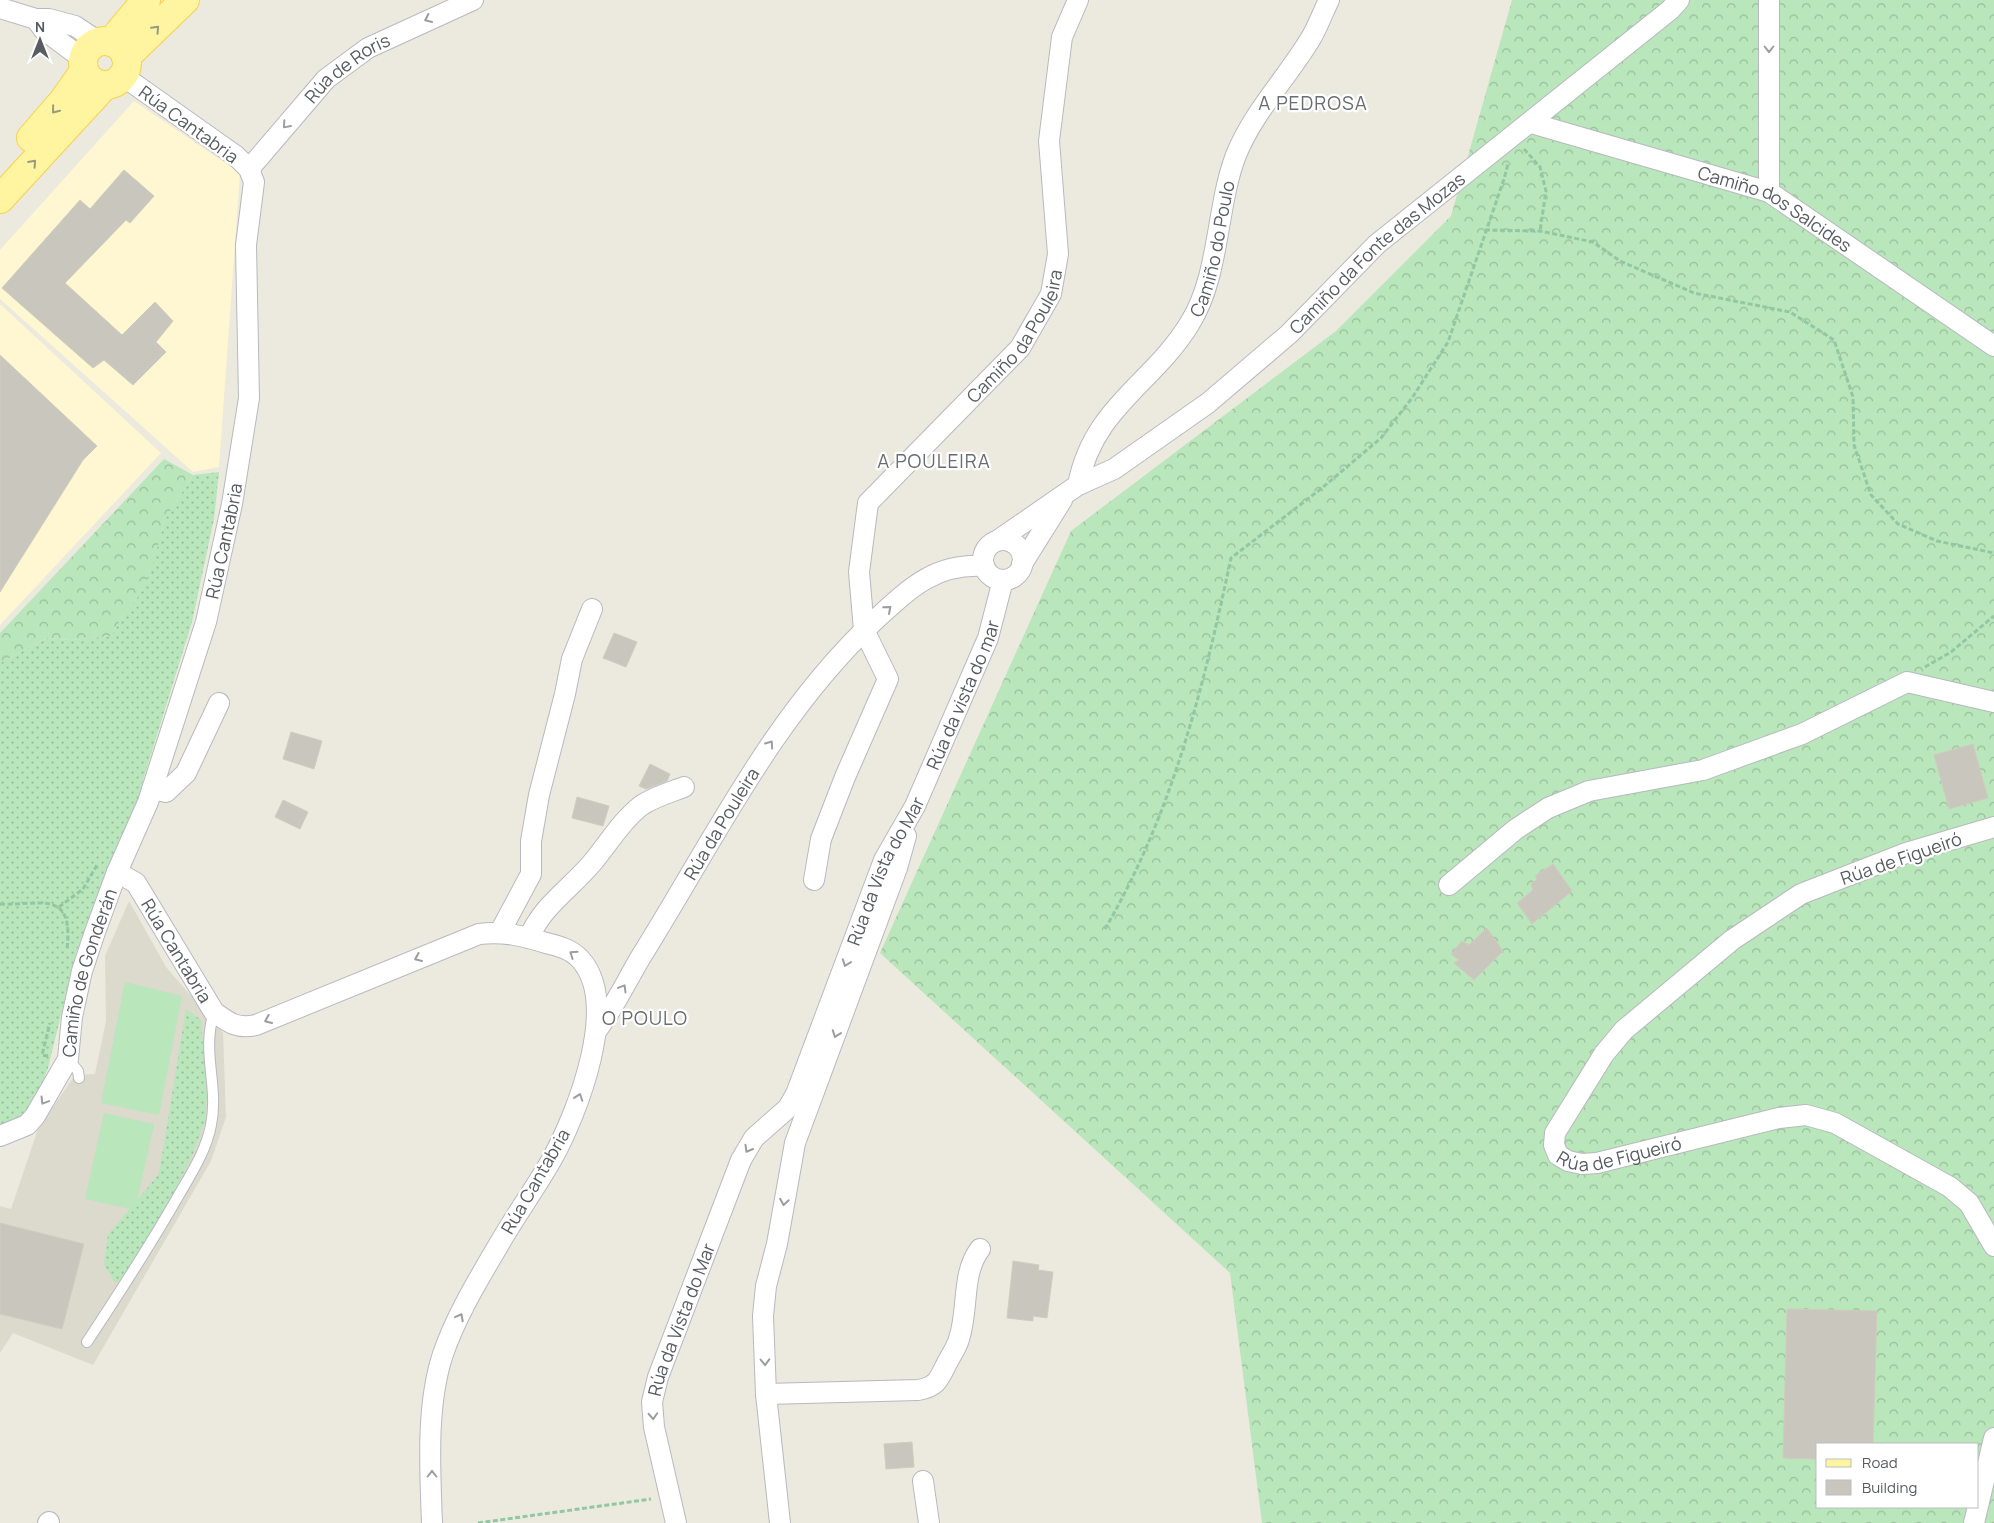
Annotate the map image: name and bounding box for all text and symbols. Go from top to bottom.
one-way arrow [424,13,433,24]
north arrow [15,15,65,65]
text: N [35,17,45,36]
one-way arrow [150,25,159,34]
street label: Rúa de Roris [299,28,394,108]
one-way arrow [1764,45,1774,53]
street label: Rúa Cantabria [134,80,244,168]
district label: A PEDROSA [1258,90,1368,116]
one-way arrow [52,105,61,114]
one-way arrow [283,120,292,129]
one-way arrow [27,160,36,169]
street label: Camiño dos Salcides [1695,160,1857,257]
street label: Camiño da Fonte das Mozas [1284,166,1470,339]
street label: Camiño do Poulo [1184,178,1240,321]
street label: Camiño da Pouleira [961,268,1067,408]
district label: A POULEIRA [877,448,991,474]
street label: Rúa Cantabria [199,481,247,601]
one-way arrow [882,606,891,615]
street label: Rúa da vista do mar [920,617,1004,773]
one-way arrow [764,740,773,750]
street label: Rúa da Pouleira [678,763,764,884]
street label: Rúa da Vista do Mar [841,793,930,949]
street label: Rúa de Figueiró [1837,826,1965,890]
street label: Camiño de Gonderán [56,885,122,1058]
street label: Rúa Cantabria [136,894,218,1007]
one-way arrow [569,950,578,960]
one-way arrow [414,951,423,962]
one-way arrow [842,958,852,966]
one-way arrow [617,985,627,994]
district label: O POULO [602,1005,688,1031]
one-way arrow [264,1014,273,1024]
one-way arrow [832,1029,842,1038]
one-way arrow [573,1094,583,1102]
one-way arrow [40,1096,50,1105]
street label: Rúa Cantabria [495,1124,575,1238]
street label: Rúa de Figueiró [1552,1131,1684,1176]
one-way arrow [744,1144,754,1153]
one-way arrow [780,1198,790,1206]
street label: Rúa da Vista do Mar [642,1239,720,1398]
one-way arrow [454,1313,464,1322]
one-way arrow [760,1359,771,1367]
one-way arrow [647,1412,658,1420]
legend [1816,1443,1979,1508]
text: Road [1862,1452,1898,1473]
one-way arrow [427,1470,437,1478]
text: Building [1862,1477,1917,1498]

